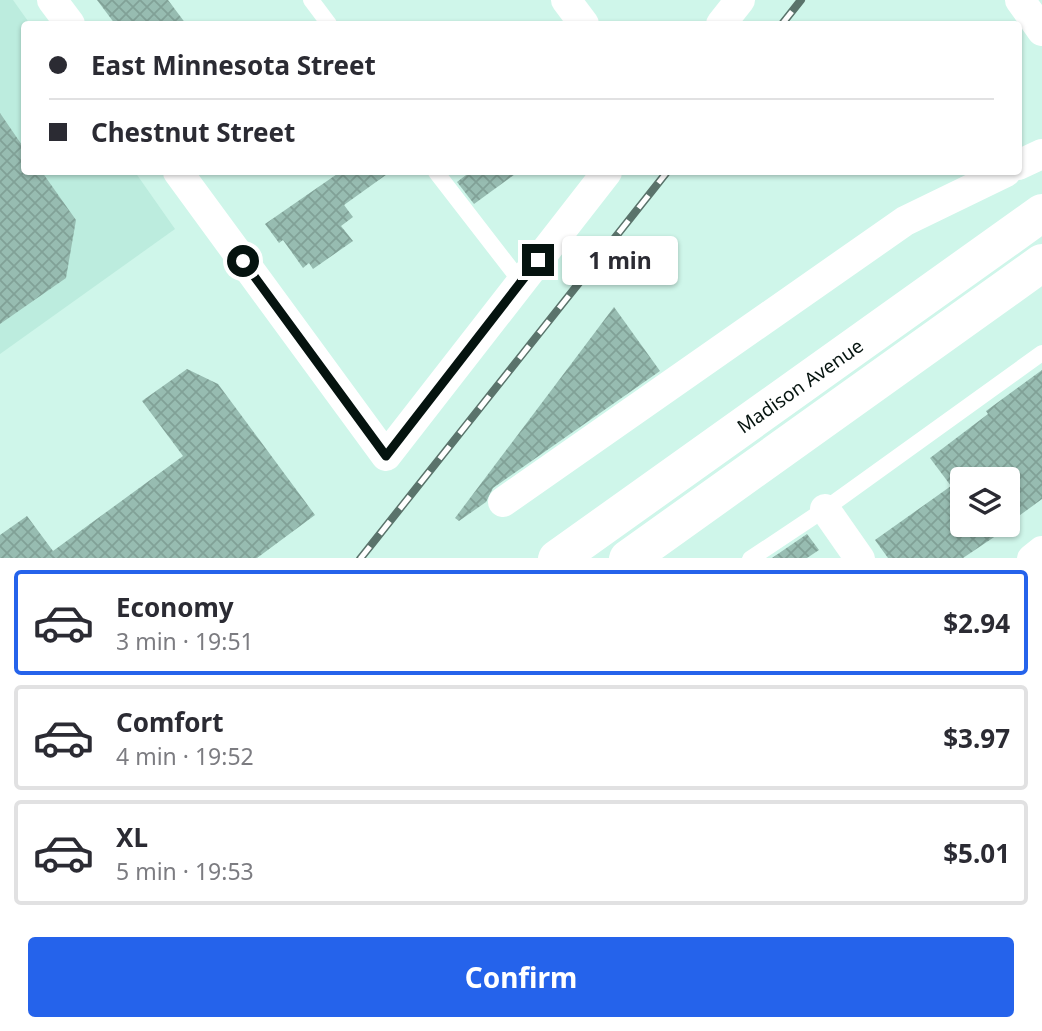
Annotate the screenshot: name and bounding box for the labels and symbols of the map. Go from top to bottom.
callout: 1 min [562,236,678,284]
route end [522,244,554,276]
route start [227,245,259,277]
street label: Madison Avenue [732,333,868,439]

